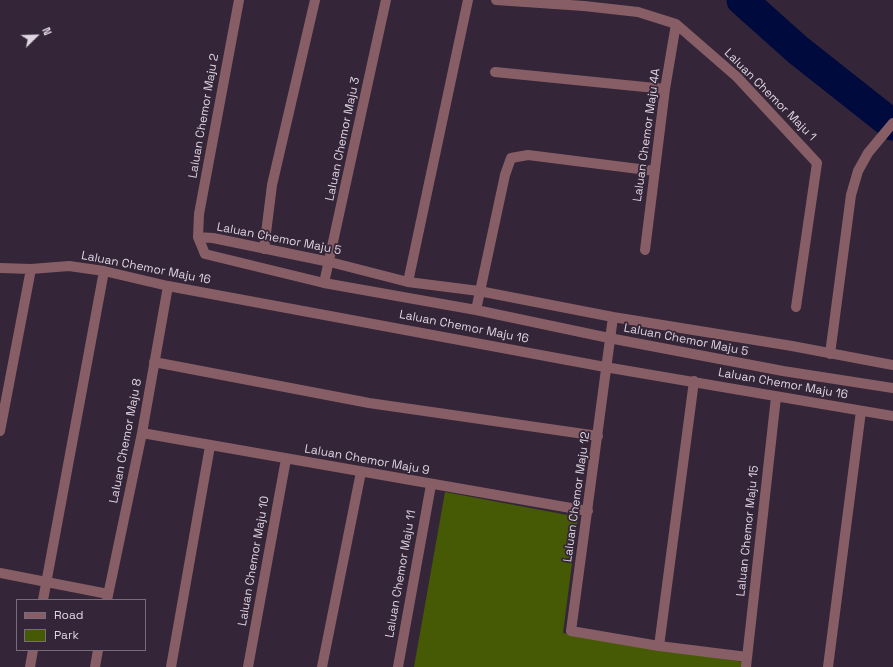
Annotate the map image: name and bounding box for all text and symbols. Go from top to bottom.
north arrow [16,16,56,56]
text: N [39,25,55,37]
street label: Laluan Chemor Maju 1 [721,46,819,144]
street label: Laluan Chemor Maju 2 [186,52,222,180]
street label: Laluan Chemor Maju 4A [631,67,663,203]
street label: Laluan Chemor Maju 3 [323,76,363,202]
street label: Laluan Chemor Maju 5 [216,220,342,258]
street label: Laluan Chemor Maju 16 [80,248,212,288]
street label: Laluan Chemor Maju 16 [398,307,530,347]
street label: Laluan Chemor Maju 5 [623,321,749,359]
street label: Laluan Chemor Maju 16 [717,365,849,403]
street label: Laluan Chemor Maju 8 [107,377,145,505]
street label: Laluan Chemor Maju 12 [561,431,593,563]
street label: Laluan Chemor Maju 9 [303,442,431,478]
street label: Laluan Chemor Maju 15 [734,465,762,597]
street label: Laluan Chemor Maju 10 [235,495,273,627]
street label: Laluan Chemor Maju 11 [383,509,419,639]
legend [16,599,146,651]
text: Road [54,607,83,623]
text: Park [54,627,79,643]

